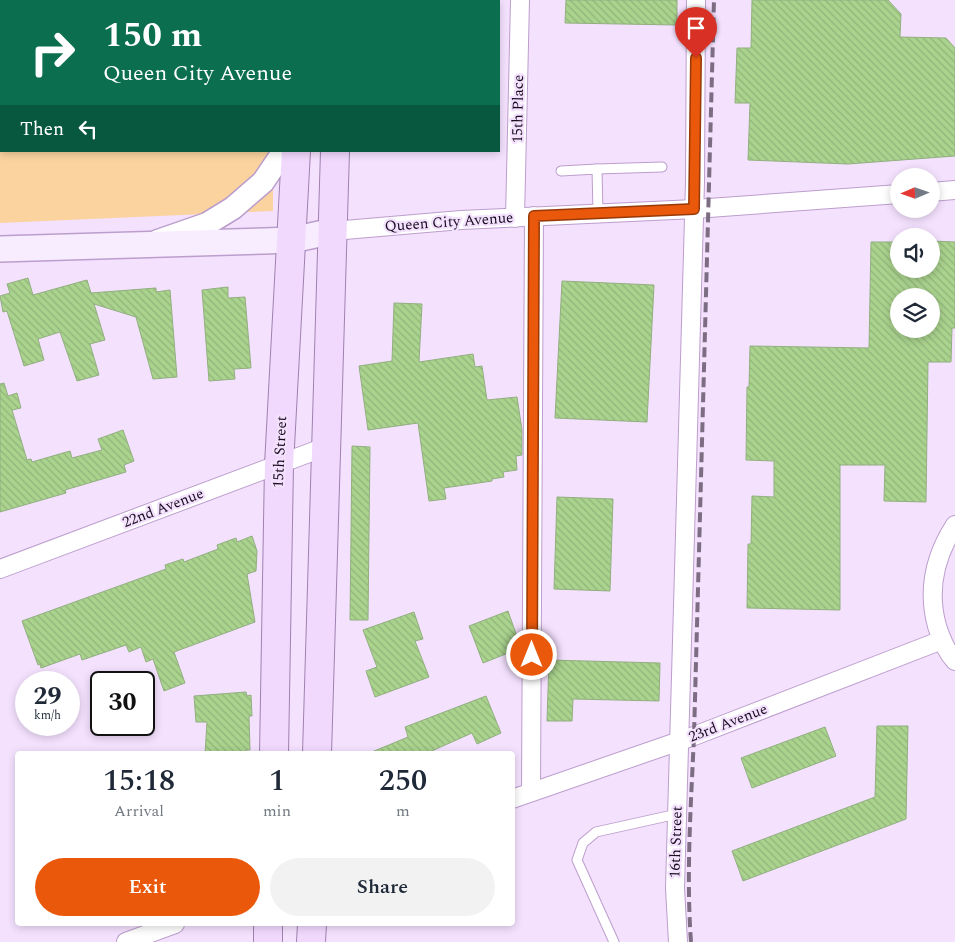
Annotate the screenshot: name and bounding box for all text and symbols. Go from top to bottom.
pin [675,7,717,58]
text: 150 m [103,9,202,62]
icon: arrive [682,14,710,42]
icon: right [20,20,85,85]
text: Queen City Avenue [103,57,292,90]
street label: 15th Place [506,75,530,143]
text: Then [20,115,64,144]
icon: left [74,115,102,143]
north arrow [890,168,940,218]
map controls [890,168,940,338]
street label: Queen City Avenue [384,206,514,238]
button: sound [890,228,940,278]
button: layers [890,288,940,338]
street label: 15th Street [267,415,293,489]
street label: 22nd Avenue [119,482,207,534]
position arrow [505,628,557,680]
speed limit sign: 30 [90,671,155,736]
text: 29 [33,678,62,716]
street label: 23rd Avenue [685,697,771,749]
text: km/h [34,706,61,725]
text: 15:18 [103,758,175,804]
text: 1 [269,758,285,804]
text: 250 [379,758,427,804]
text: Arrival [114,799,164,823]
text: min [263,799,291,823]
text: m [396,799,410,823]
street label: 16th Street [663,806,689,878]
button: Exit [35,858,260,916]
button: Share [270,858,495,916]

